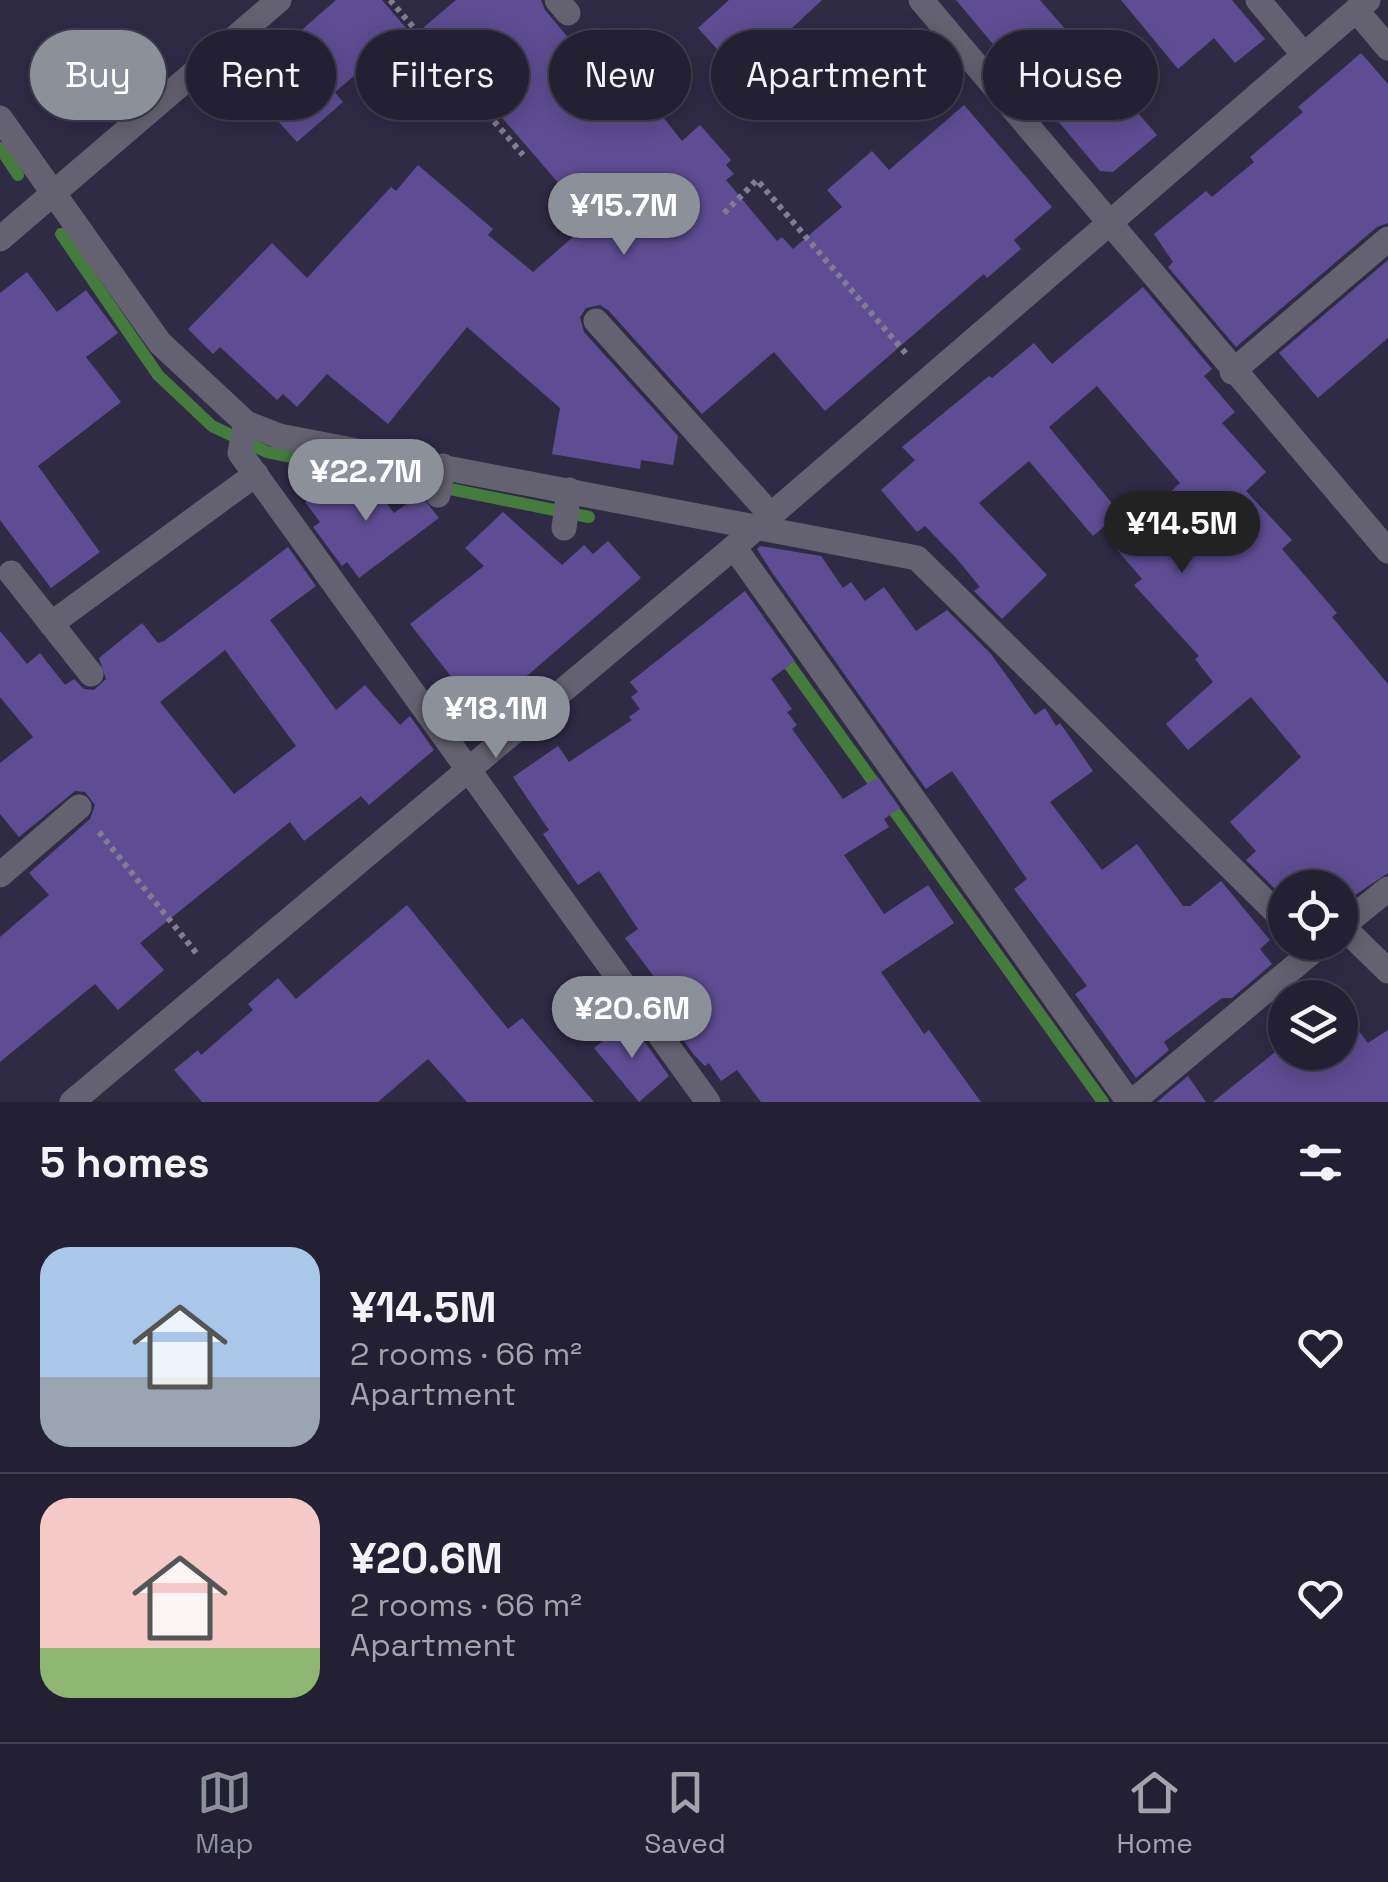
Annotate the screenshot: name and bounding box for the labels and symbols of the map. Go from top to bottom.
pin: ¥15.7M [543,173,705,258]
pin: ¥22.7M [285,439,447,524]
pin: ¥14.5M [1101,491,1263,576]
pin: ¥18.1M [415,676,577,761]
pin: ¥20.6M [551,976,713,1061]

